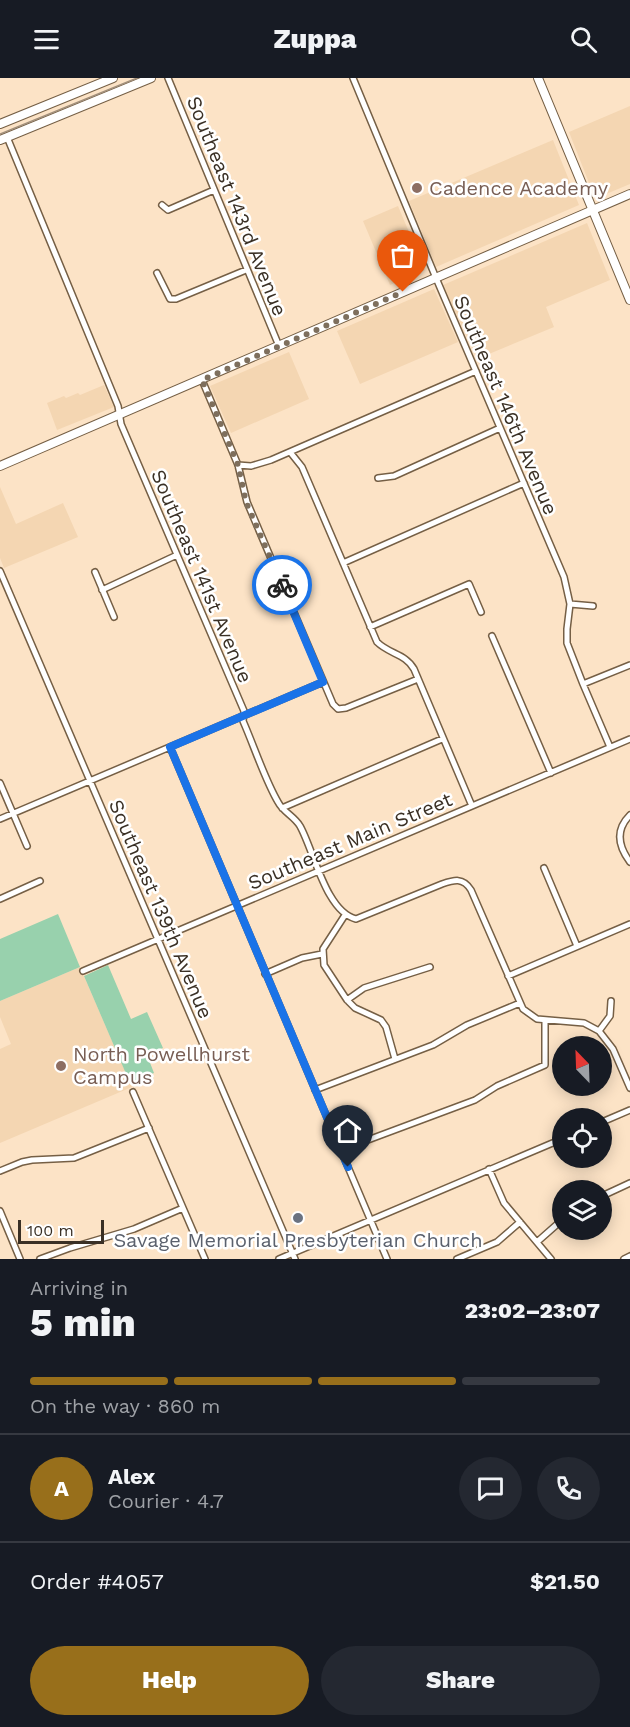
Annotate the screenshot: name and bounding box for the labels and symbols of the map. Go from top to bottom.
street label: Southeast 143rd Avenue [182,93,292,319]
place label: Cadence Academy [429,176,609,200]
marker: Cadence Academy [410,181,424,195]
pin [377,230,428,292]
street label: Southeast 146th Avenue [449,292,563,518]
street label: Southeast 141st Avenue [146,466,258,686]
courier [252,555,312,615]
street label: Southeast Main Street [244,787,456,895]
street label: Southeast 139th Avenue [104,796,218,1022]
north arrow [552,1036,612,1096]
place label: North Powellhurst Campus [73,1042,251,1089]
marker: North Powellhurst Campus [54,1059,68,1073]
pin [322,1105,373,1167]
marker: Savage Memorial Presbyterian Church [291,1211,305,1225]
scale bar [18,1217,104,1244]
place label: Savage Memorial Presbyterian Church [113,1228,483,1252]

